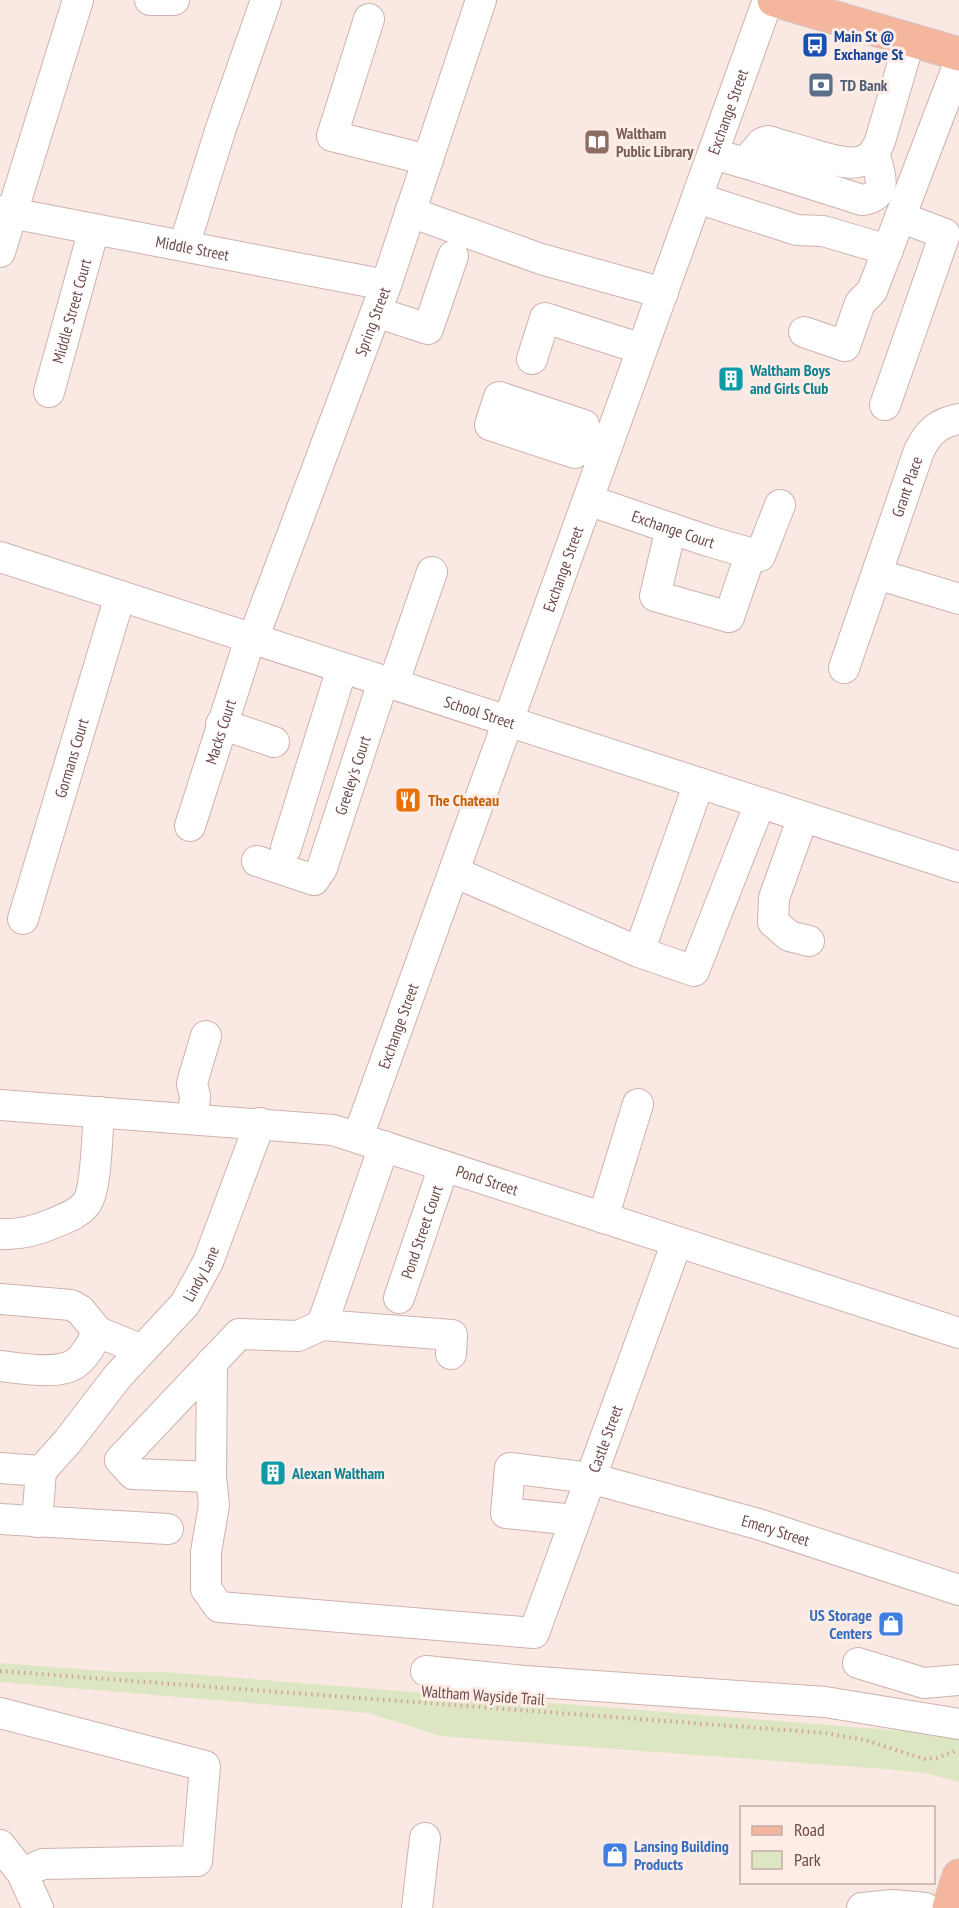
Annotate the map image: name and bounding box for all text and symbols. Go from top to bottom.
place label: Main St @ Exchange St [834,26,903,64]
bus stop icon: Main St @ Exchange St [800,30,830,60]
street label: Exchange Street [703,66,753,157]
bank icon: TD Bank [806,70,836,100]
place label: TD Bank [840,75,888,95]
place label: Waltham Public Library [615,123,694,161]
library icon: Waltham Public Library [582,127,612,157]
street label: Middle Street [154,231,232,265]
street label: Middle Street Court [47,256,95,366]
street label: Spring Street [350,284,394,359]
place label: Waltham Boys and Girls Club [749,360,831,398]
building icon: Waltham Boys and Girls Club [716,364,746,394]
street label: Grant Place [887,454,926,520]
street label: Exchange Court [629,506,717,553]
street label: Exchange Street [538,523,588,614]
street label: School Street [441,691,518,733]
street label: Macks Court [200,696,240,767]
street label: Gormans Court [50,715,93,800]
street label: Greeley's Court [330,733,375,818]
restaurant icon: The Chateau [393,785,423,815]
place label: The Chateau [428,790,499,810]
street label: Exchange Street [373,980,423,1071]
street label: Pond Street [454,1161,521,1200]
street label: Pond Street Court [396,1182,447,1281]
street label: Lindy Lane [178,1244,223,1305]
street label: Castle Street [584,1402,627,1475]
building icon: Alexan Waltham [258,1458,288,1488]
place label: Alexan Waltham [291,1463,385,1483]
street label: Emery Street [739,1510,813,1550]
place label: US Storage Centers [809,1605,872,1643]
shop icon: US Storage Centers [876,1609,906,1639]
street label: Waltham Wayside Trail [421,1681,546,1709]
legend [740,1806,935,1884]
text: Road [794,1818,825,1841]
place label: Lansing Building Products [634,1836,729,1874]
shop icon: Lansing Building Products [600,1840,630,1870]
text: Park [794,1848,821,1871]

